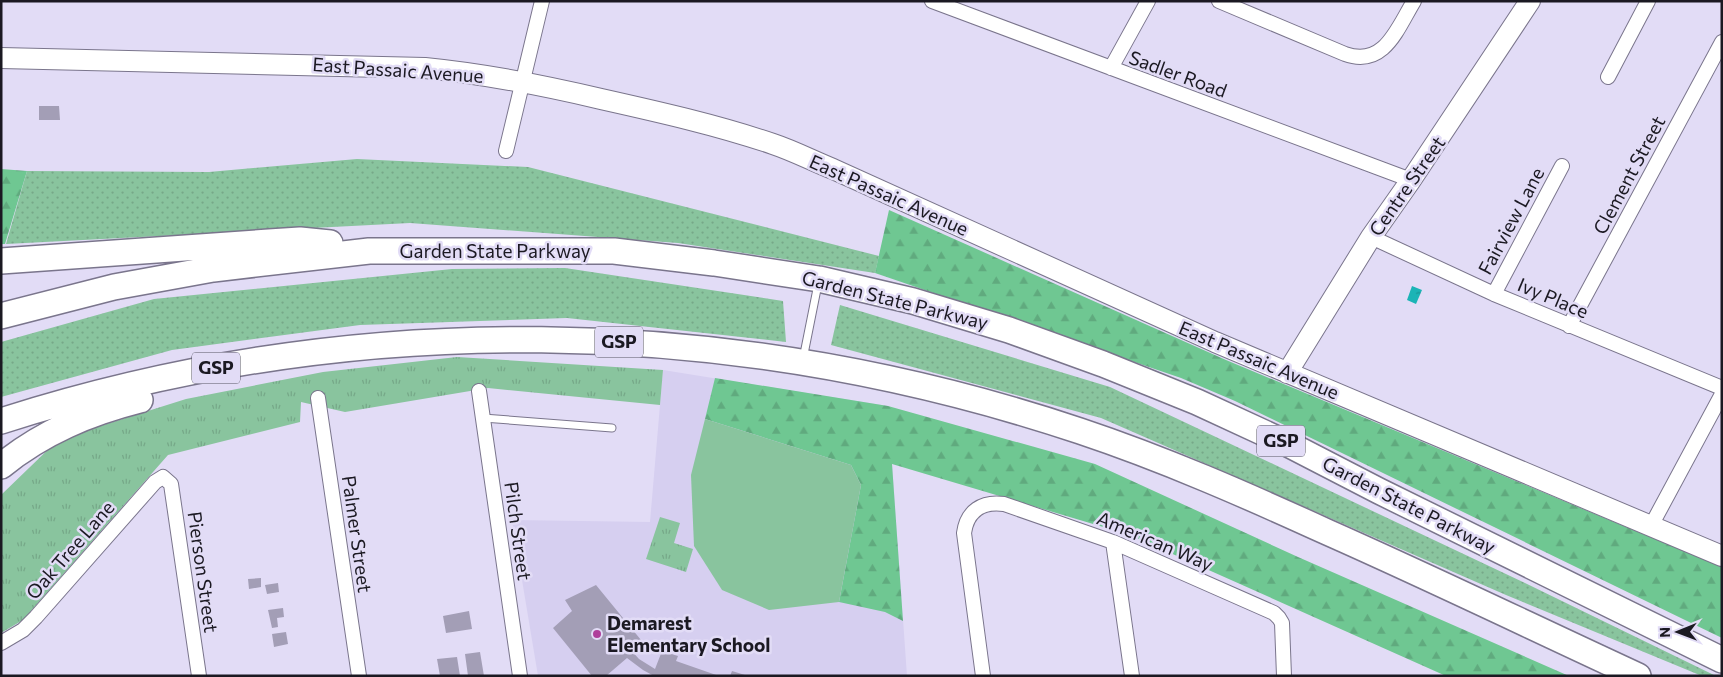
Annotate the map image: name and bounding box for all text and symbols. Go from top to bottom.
street label: Sadler Road [1126,45,1230,102]
street label: East Passaic Avenue [312,52,484,87]
street label: Clement Street [1588,112,1669,238]
street label: Centre Street [1364,131,1449,240]
street label: East Passaic Avenue [806,149,972,240]
street label: Fairview Lane [1473,163,1548,278]
street label: Garden State Parkway [400,239,591,262]
street label: Garden State Parkway [800,265,991,334]
street label: Ivy Place [1514,272,1592,323]
street label: East Passaic Avenue [1176,315,1343,404]
road number: GSP [595,327,643,358]
road number: GSP [192,352,240,383]
road number: GSP [1257,426,1305,456]
street label: Garden State Parkway [1319,451,1500,558]
street label: Palmer Street [338,474,377,594]
street label: Pilch Street [500,480,537,582]
street label: Oak Tree Lane [21,496,119,604]
street label: American Way [1094,506,1217,575]
street label: Pierson Street [184,510,223,634]
north arrow [1653,607,1703,657]
place label: Demarest Elementary School [607,611,771,656]
text: N [1656,627,1673,638]
marker: Demarest Elementary School [591,628,603,640]

